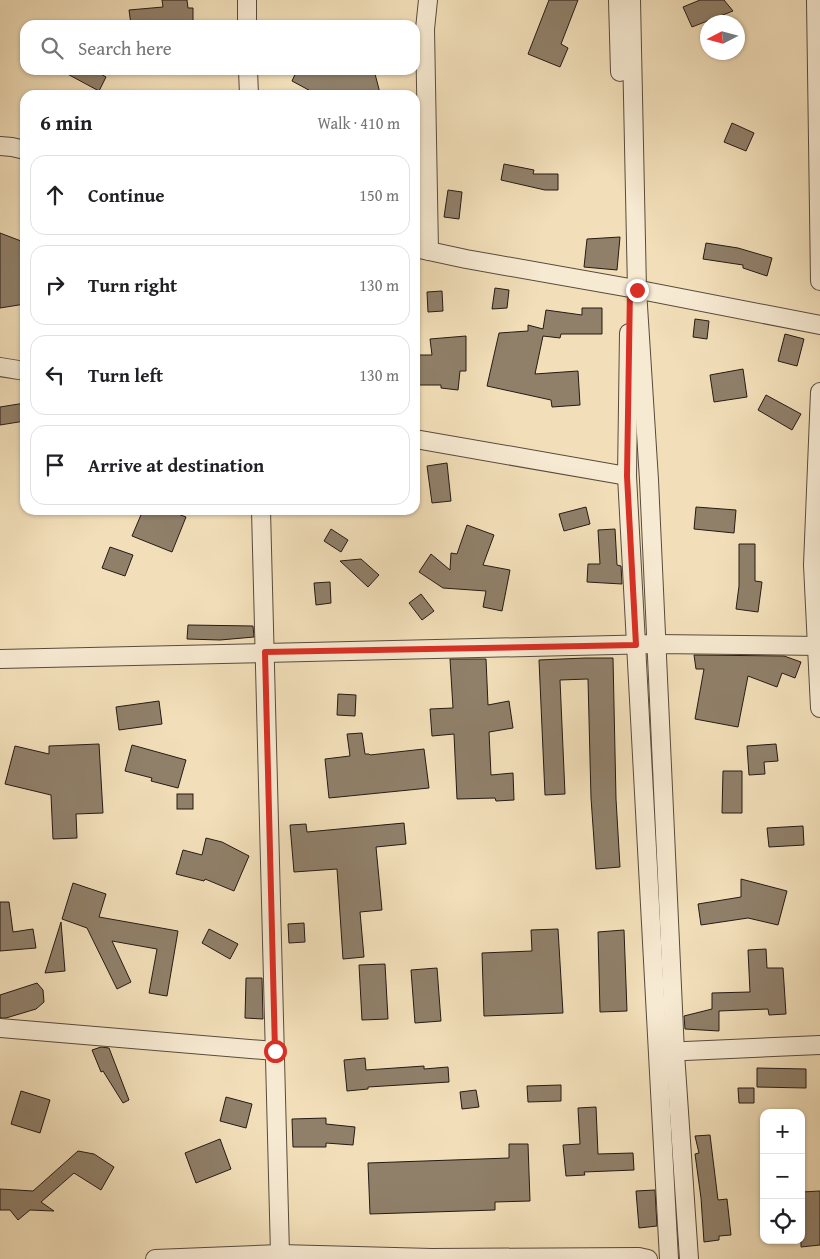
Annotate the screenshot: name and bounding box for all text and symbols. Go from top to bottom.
north arrow [700,15,745,60]
search box [20,20,420,75]
icon: search [38,34,66,62]
text: Search here [78,34,172,62]
text: 6 min [40,107,92,138]
text: Walk · 410 m [317,111,400,135]
icon: ahead [41,181,69,209]
text: Continue [88,181,165,209]
text: 150 m [359,183,399,207]
icon: right [41,271,69,299]
text: Turn right [88,271,177,299]
text: 130 m [359,273,399,297]
route end [626,279,649,302]
icon: left [41,361,69,389]
text: Turn left [88,361,163,389]
text: 130 m [359,363,399,387]
icon: arrive [41,451,69,479]
text: Arrive at destination [88,451,264,479]
route start [264,1040,287,1063]
map controls [760,1109,805,1244]
button: + [760,1109,805,1154]
button: − [760,1154,805,1199]
button: locate [760,1199,805,1244]

